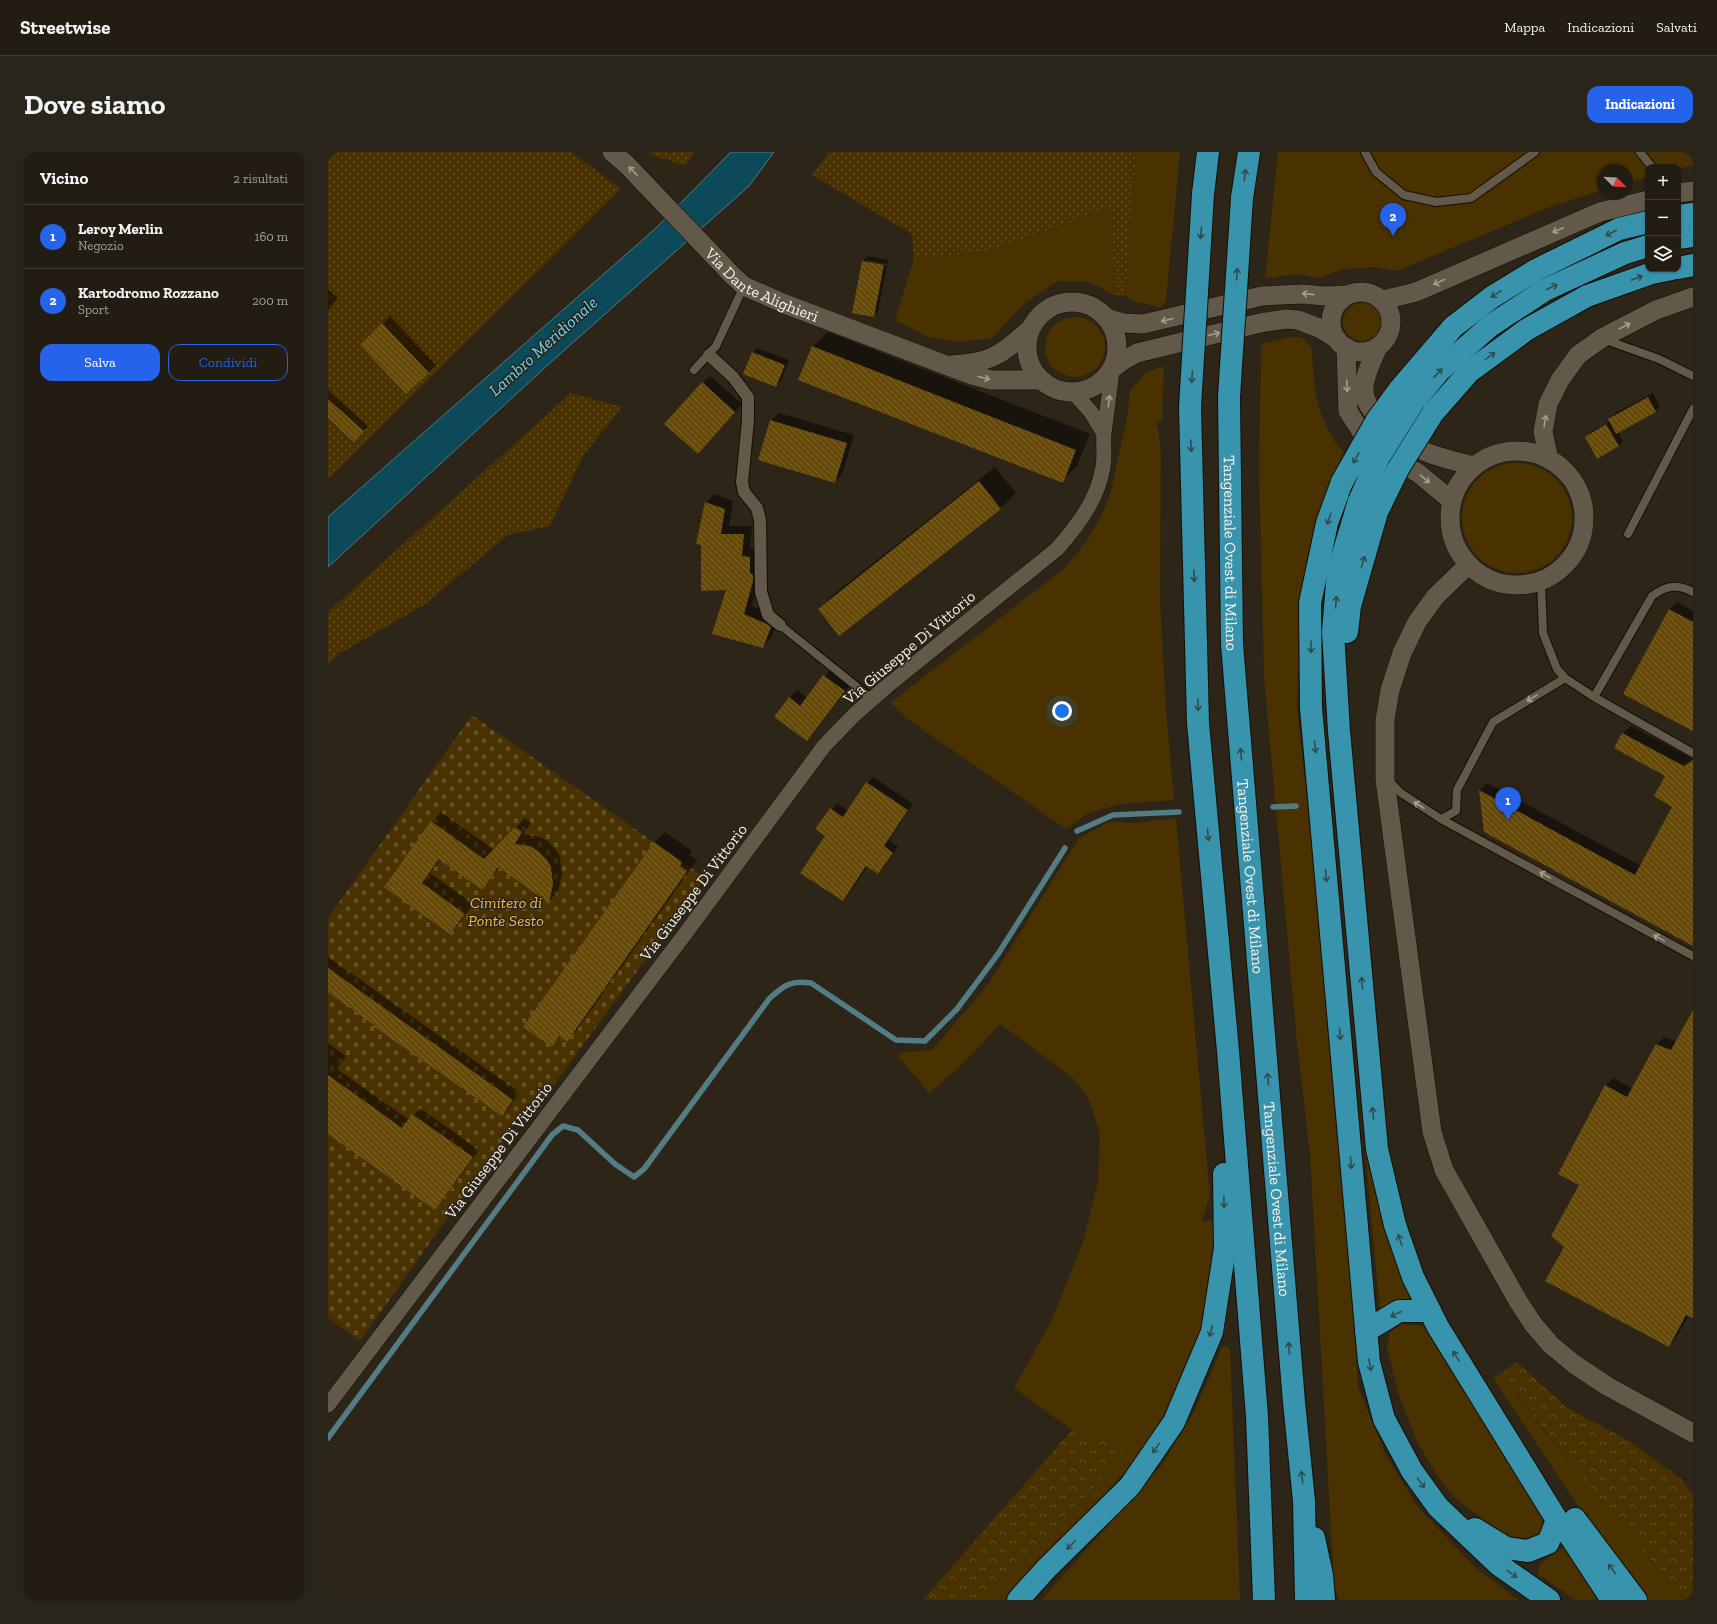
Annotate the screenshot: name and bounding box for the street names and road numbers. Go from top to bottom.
street label: Via Dante Alighieri [700,243,822,326]
street label: Tangenziale Ovest di Milano [1220,455,1242,652]
street label: Via Giuseppe Di Vittorio [839,587,979,709]
street label: Tangenziale Ovest di Milano [1233,778,1268,974]
street label: Via Giuseppe Di Vittorio [635,820,751,965]
street label: Via Giuseppe Di Vittorio [440,1078,556,1223]
street label: Tangenziale Ovest di Milano [1259,1101,1294,1297]

